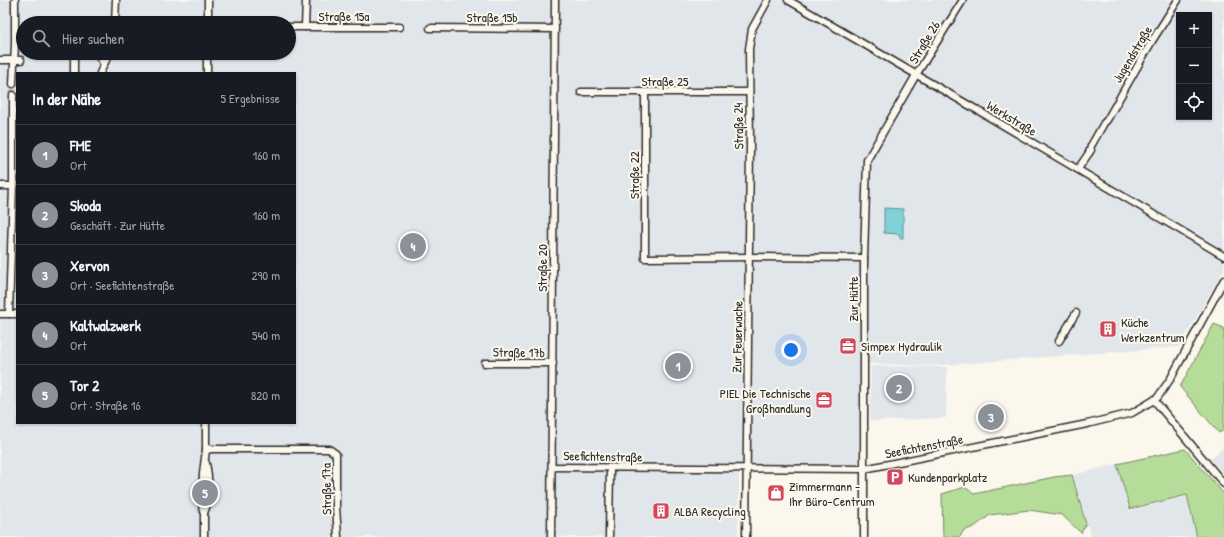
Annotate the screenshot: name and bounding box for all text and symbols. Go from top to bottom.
street label: Straße 15a [319,7,369,25]
street label: Straße 15b [466,8,518,26]
map controls [1176,12,1212,120]
button: + [1176,12,1212,48]
search box [16,16,296,60]
street label: Straße 26 [904,17,944,67]
street label: Jugendstraße [1108,22,1156,86]
icon: search [30,27,52,49]
text: Hier suchen [62,28,124,49]
button: − [1176,48,1212,84]
street label: Straße 25 [641,72,689,90]
button: locate [1176,84,1212,120]
text: In der Nähe [32,87,101,110]
text: 5 Ergebnisse [220,89,280,107]
street label: Werkstraße [984,96,1040,140]
street label: Straße 24 [729,102,747,149]
text: FME [70,135,91,156]
text: 1 [43,146,47,164]
text: 160 m [252,146,280,164]
street label: Straße 22 [625,151,643,199]
text: Ort [70,156,87,174]
text: Skoda [70,195,101,216]
text: 2 [42,206,48,224]
text: 160 m [252,206,280,224]
text: Geschäft · Zur Hütte [70,216,165,234]
pin: 4 [400,231,426,261]
street label: Straße 20 [533,244,551,292]
text: Xervon [70,255,110,276]
text: 3 [42,266,48,284]
text: 290 m [251,266,280,284]
text: Ort · Seefichtenstraße [70,276,174,294]
street label: Zur Hütte [844,276,862,322]
street label: Zur Feuerwache [727,301,747,373]
place label: Küche Werkzentrum [1121,313,1185,346]
text: Kaltwalzwerk [70,315,141,336]
building icon: Küche Werkzentrum [1098,319,1118,339]
text: 4 [43,326,47,344]
text: 540 m [252,326,280,344]
text: Ort [70,336,87,354]
office icon: Simpex Hydraulik [838,336,858,356]
place label: Simpex Hydraulik [861,337,943,355]
your location [781,340,801,360]
street label: Straße 17b [493,343,545,361]
pin: 1 [665,351,691,381]
pin: 2 [886,373,912,403]
text: Tor 2 [70,375,99,396]
place label: PIEL Die Technische Großhandlung [720,384,811,417]
text: 5 [42,386,48,404]
text: 820 m [251,386,280,404]
office icon: PIEL Die Technische Großhandlung [814,390,834,410]
text: Ort · Straße 16 [70,396,141,414]
pin: 3 [978,402,1004,432]
street label: Seefichtenstraße [883,430,965,462]
street label: Seefichtenstraße [563,446,643,466]
street label: Straße 17a [317,463,335,515]
parking icon: Kundenparkplatz [885,467,905,487]
place label: Kundenparkplatz [908,468,988,486]
place label: Zimmermann - Ihr Büro-Centrum [789,477,875,510]
pin: 5 [192,478,218,508]
shop icon: Zimmermann - Ihr Büro-Centrum [766,483,786,503]
building icon: ALBA Recycling [651,501,671,521]
place label: ALBA Recycling [674,502,746,520]

